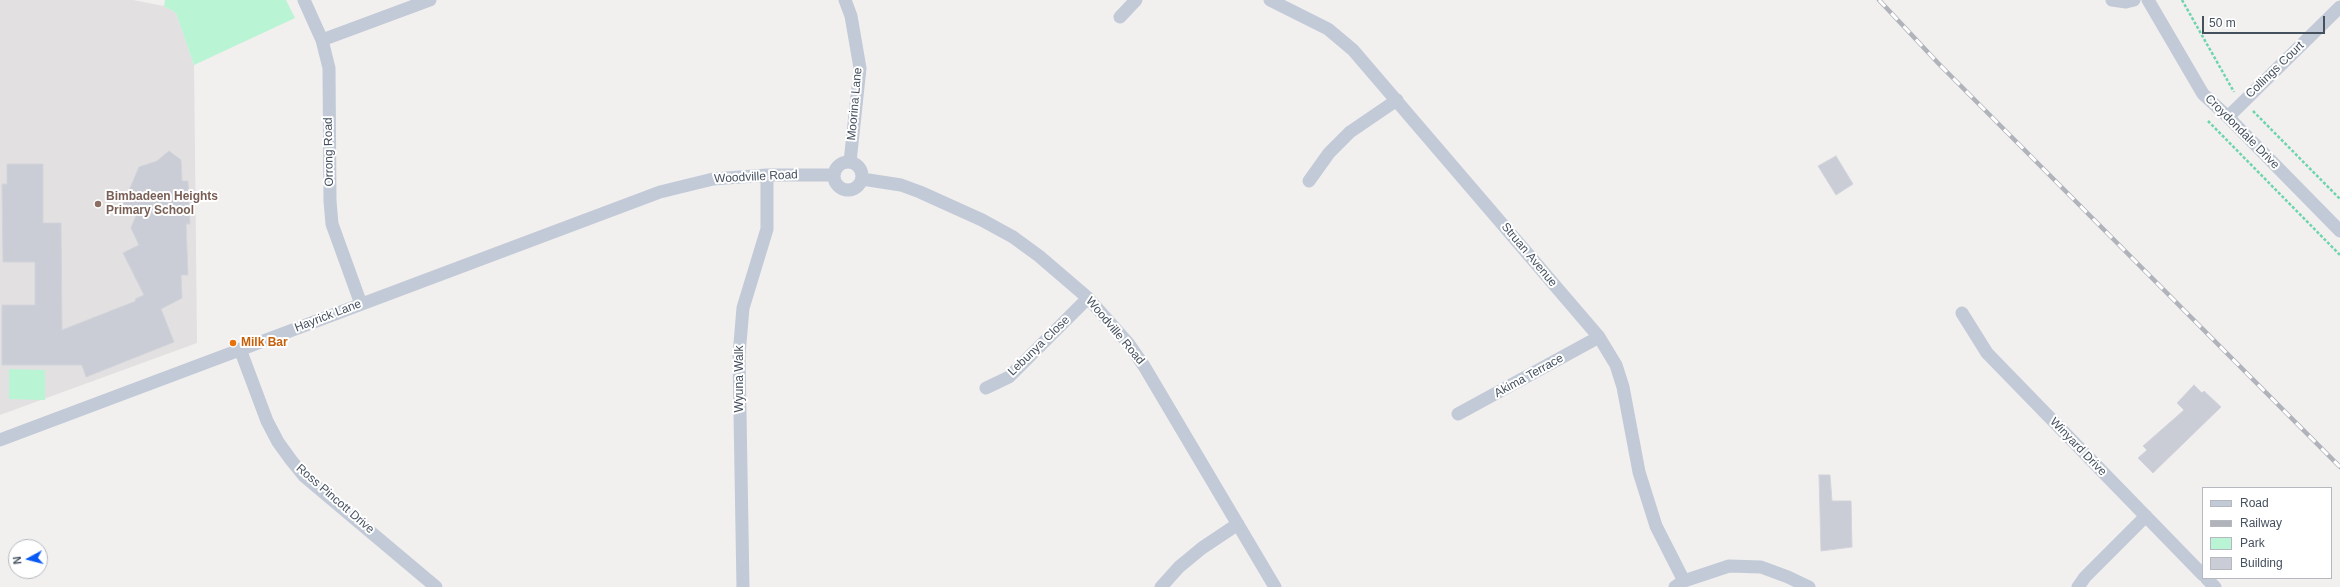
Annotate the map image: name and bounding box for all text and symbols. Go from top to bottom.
scale bar [2204,8,2327,34]
text: 50 m [2209,16,2236,30]
street label: Collings Court [2243,39,2307,101]
street label: Moorina Lane [845,67,865,141]
street label: Croydondale Drive [2202,92,2282,172]
street label: Orrong Road [321,117,337,187]
street label: Woodville Road [714,168,798,186]
place label: Bimbadeen Heights Primary School [106,190,218,218]
marker: Bimbadeen Heights Primary School [93,199,103,209]
street label: Struan Avenue [1498,220,1560,290]
street label: Woodville Road [1083,294,1147,368]
street label: Hayrick Lane [293,297,363,335]
street label: Lebunya Close [1005,313,1073,379]
place label: Milk Bar [241,336,288,350]
marker: Milk Bar [228,338,238,348]
street label: Wyuna Walk [733,346,747,412]
street label: Akima Terrace [1492,351,1566,401]
street label: Winyard Drive [2047,415,2109,479]
street label: Ross Pincott Drive [293,461,377,537]
legend [2202,487,2332,579]
text: Road [2240,496,2269,510]
text: Railway [2240,516,2282,530]
text: Park [2240,536,2265,550]
north arrow [8,539,48,579]
text: N [11,556,24,565]
text: Building [2240,556,2283,570]

